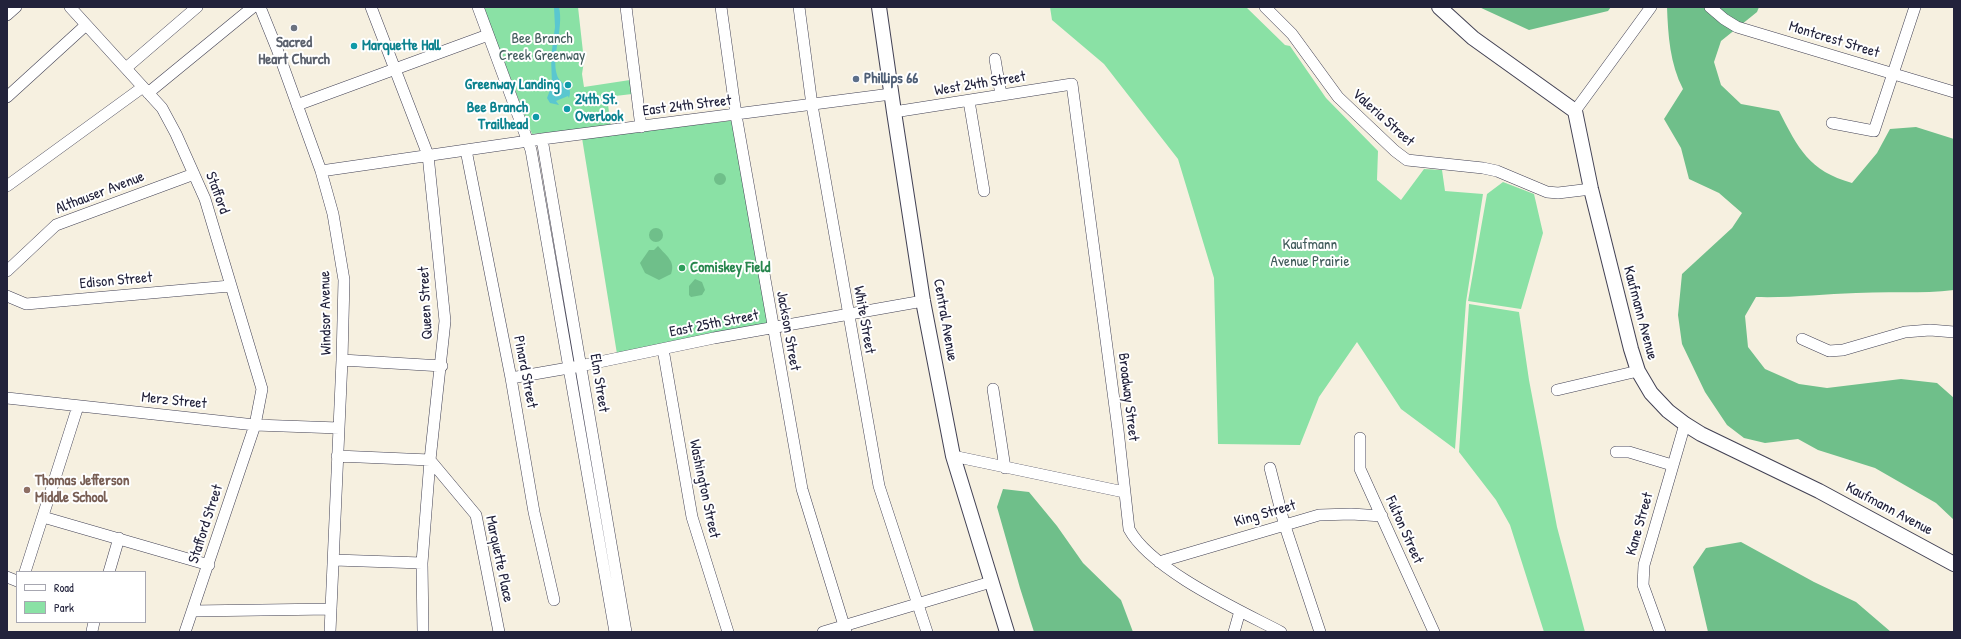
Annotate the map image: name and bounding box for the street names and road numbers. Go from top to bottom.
street label: Montcrest Street [1787,18,1881,62]
street label: West 24th Street [933,68,1027,100]
street label: Valeria Street [1348,85,1418,151]
street label: East 24th Street [642,92,732,120]
street label: Althauser Avenue [53,168,147,218]
street label: Stafford [201,169,233,217]
street label: Kaufmann Avenue [1619,264,1661,362]
street label: Queen Street [415,266,437,340]
street label: Edison Street [79,269,153,293]
street label: Windsor Avenue [316,271,336,355]
street label: Central Avenue [929,277,961,363]
street label: White Street [849,285,879,355]
street label: Jackson Street [772,290,804,372]
street label: East 25th Street [668,307,760,341]
street label: Pinard Street [509,334,541,410]
street label: Elm Street [585,352,613,414]
street label: Broadway Street [1114,352,1142,442]
street label: Merz Street [141,389,207,413]
street label: Washington Street [685,438,723,540]
street label: Kaufmann Avenue [1842,478,1936,540]
street label: Stafford Street [185,482,227,566]
street label: Kane Street [1622,490,1658,558]
street label: Fulton Street [1381,493,1427,567]
street label: King Street [1232,497,1298,531]
street label: Marquette Place [481,514,517,604]

